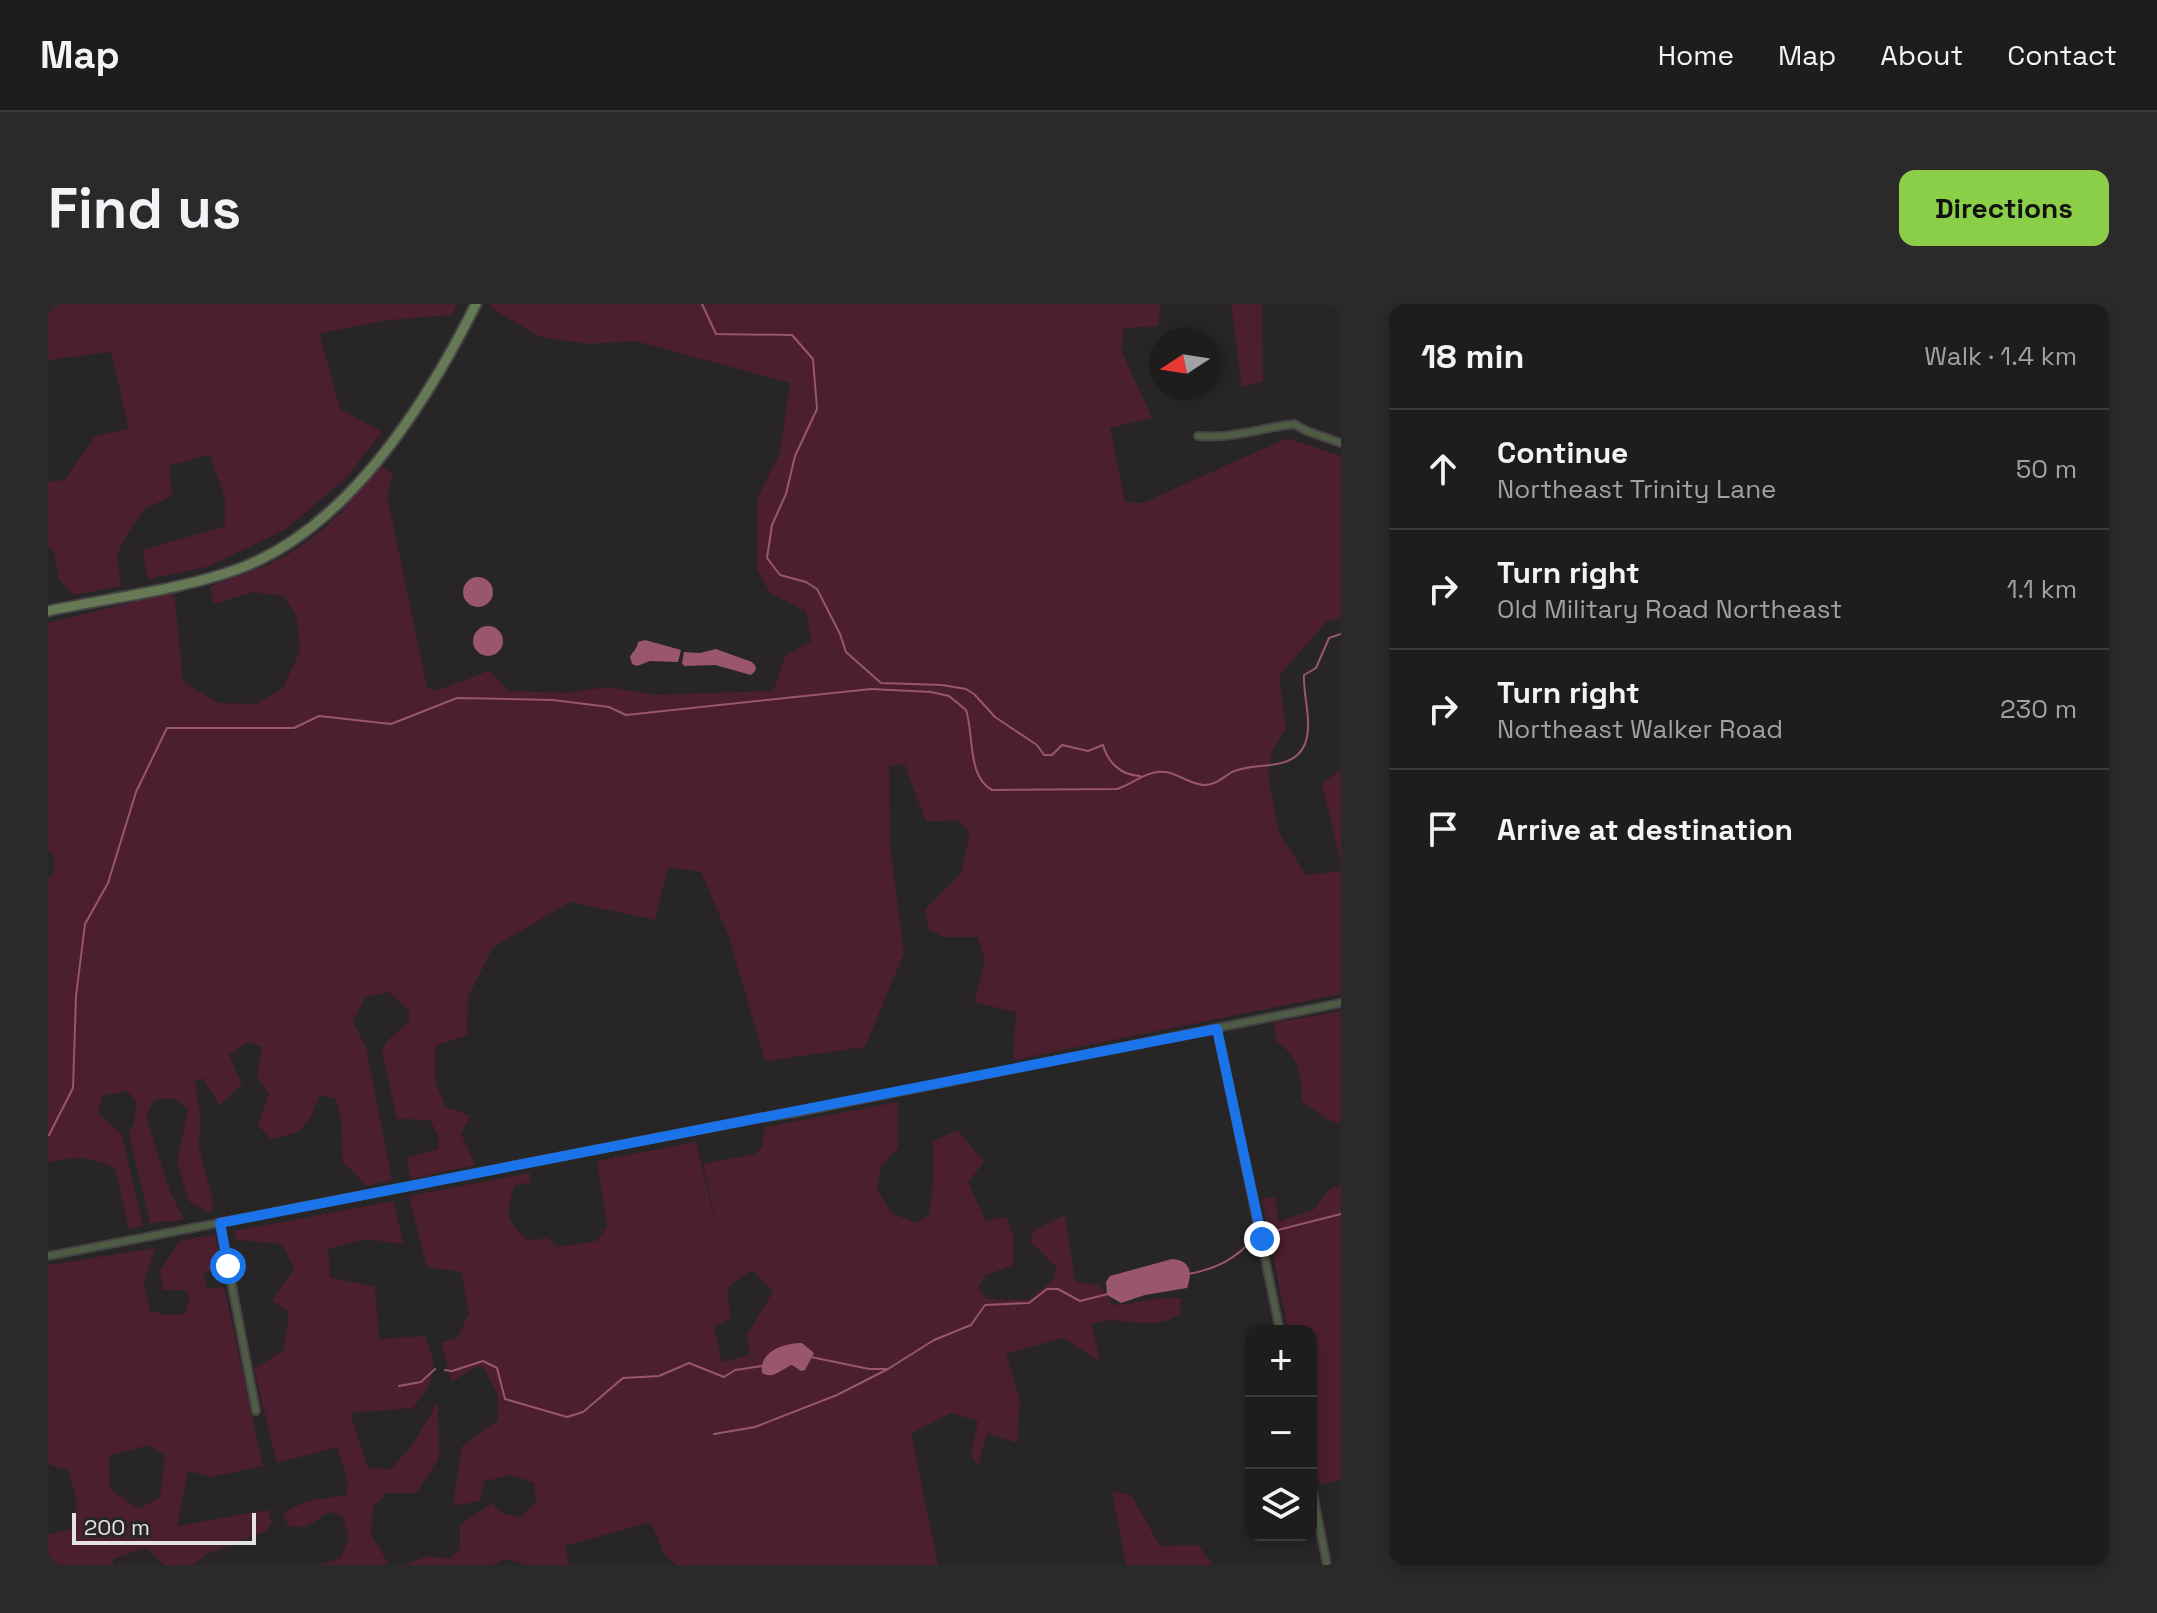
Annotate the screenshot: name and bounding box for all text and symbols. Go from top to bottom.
text: Map [40,31,120,79]
text: Home [1658,37,1734,73]
text: Map [1778,37,1836,73]
text: About [1880,37,1963,73]
text: Contact [2007,37,2117,73]
button: Directions [1899,170,2109,246]
text: Find us [48,173,241,244]
north arrow [1149,328,1221,400]
text: 18 min [1421,335,1524,378]
text: Walk · 1.4 km [1924,339,2077,373]
text: Continue [1497,433,1628,472]
icon: ahead [1421,447,1465,491]
text: 50 m [2016,452,2077,486]
text: Northeast Trinity Lane [1497,472,1776,506]
text: Turn right [1497,553,1640,592]
icon: right [1421,567,1465,611]
text: 1.1 km [2007,572,2077,606]
text: Old Military Road Northeast [1497,592,1842,626]
text: Turn right [1497,673,1640,712]
icon: right [1421,687,1465,731]
text: 230 m [2000,692,2077,726]
text: Northeast Walker Road [1497,712,1783,746]
icon: arrive [1421,807,1465,851]
text: Arrive at destination [1497,810,1793,849]
route end [1244,1221,1280,1257]
route start [210,1248,246,1284]
map controls [1245,1325,1317,1541]
button: + [1245,1325,1317,1397]
button: − [1245,1397,1317,1469]
button: layers [1245,1469,1317,1541]
scale bar [72,1509,256,1545]
text: 200 m [84,1513,150,1541]

